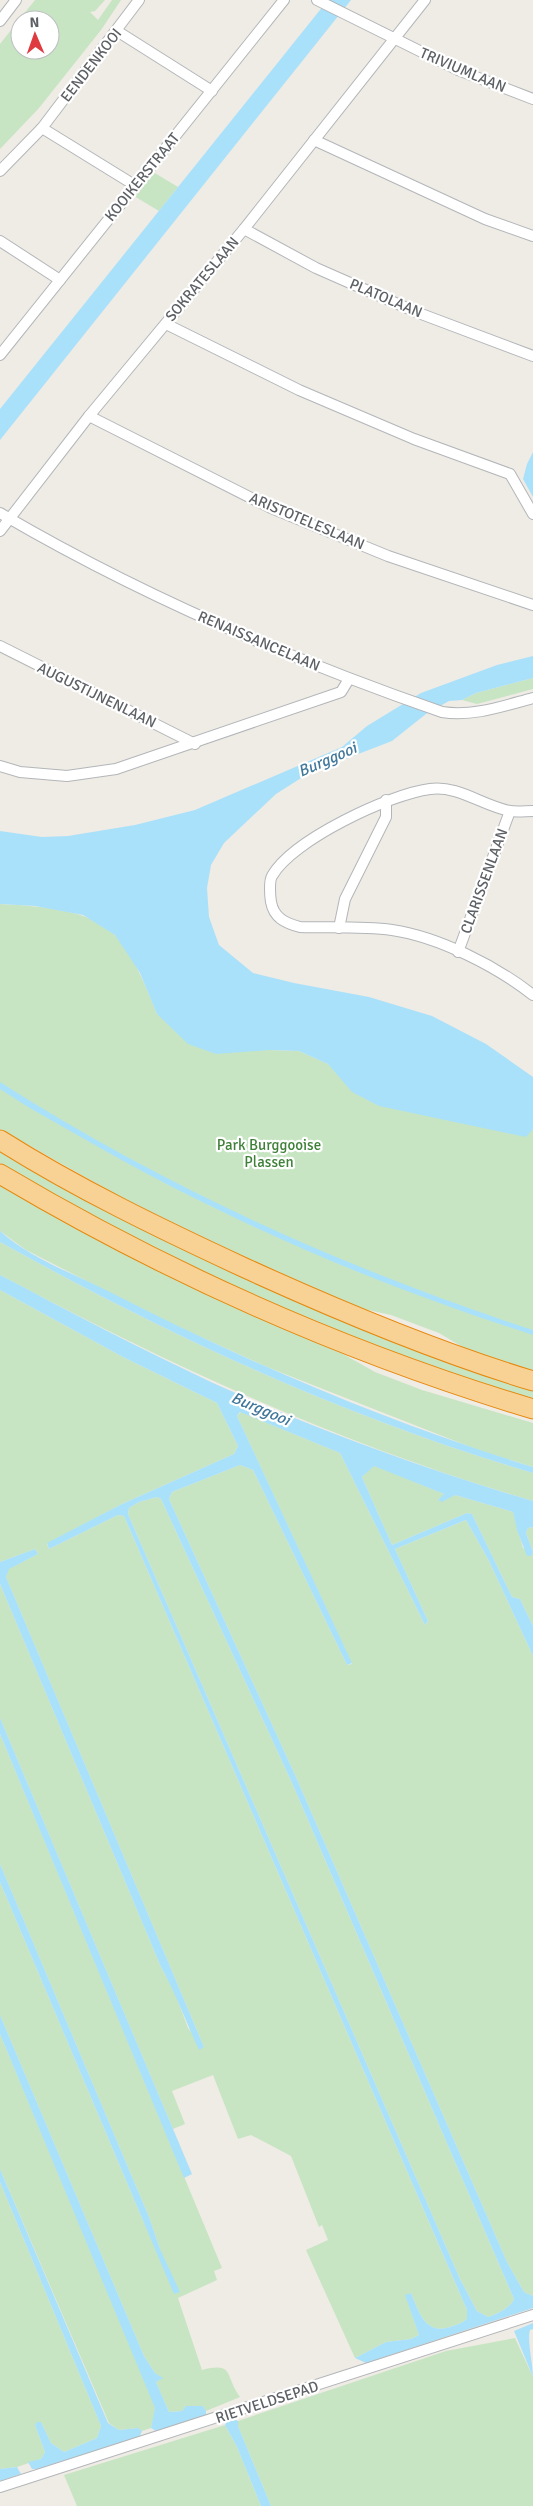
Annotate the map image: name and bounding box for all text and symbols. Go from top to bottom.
north arrow [10,10,60,60]
text: N [29,14,40,31]
street label: EENDENKOOI [57,25,125,105]
street label: TRIVIUMLAAN [417,44,509,96]
street label: KOOIKERSTRAAT [101,129,184,225]
street label: SOKRATESLAAN [161,233,243,325]
street label: PLATOLAAN [347,275,425,321]
street label: ARISTOTELESLAAN [247,489,367,553]
street label: RENAISSANCELAAN [195,607,323,675]
street label: AUGUSTIJNENLAAN [35,658,159,732]
water label: Burggooi [295,737,361,782]
street label: CLARISSENLAAN [457,826,511,936]
park label: Park Burggooise Plassen [217,1136,321,1171]
water label: Burggooi [228,1388,295,1431]
street label: RIETVELDSEPAD [213,2377,321,2427]

